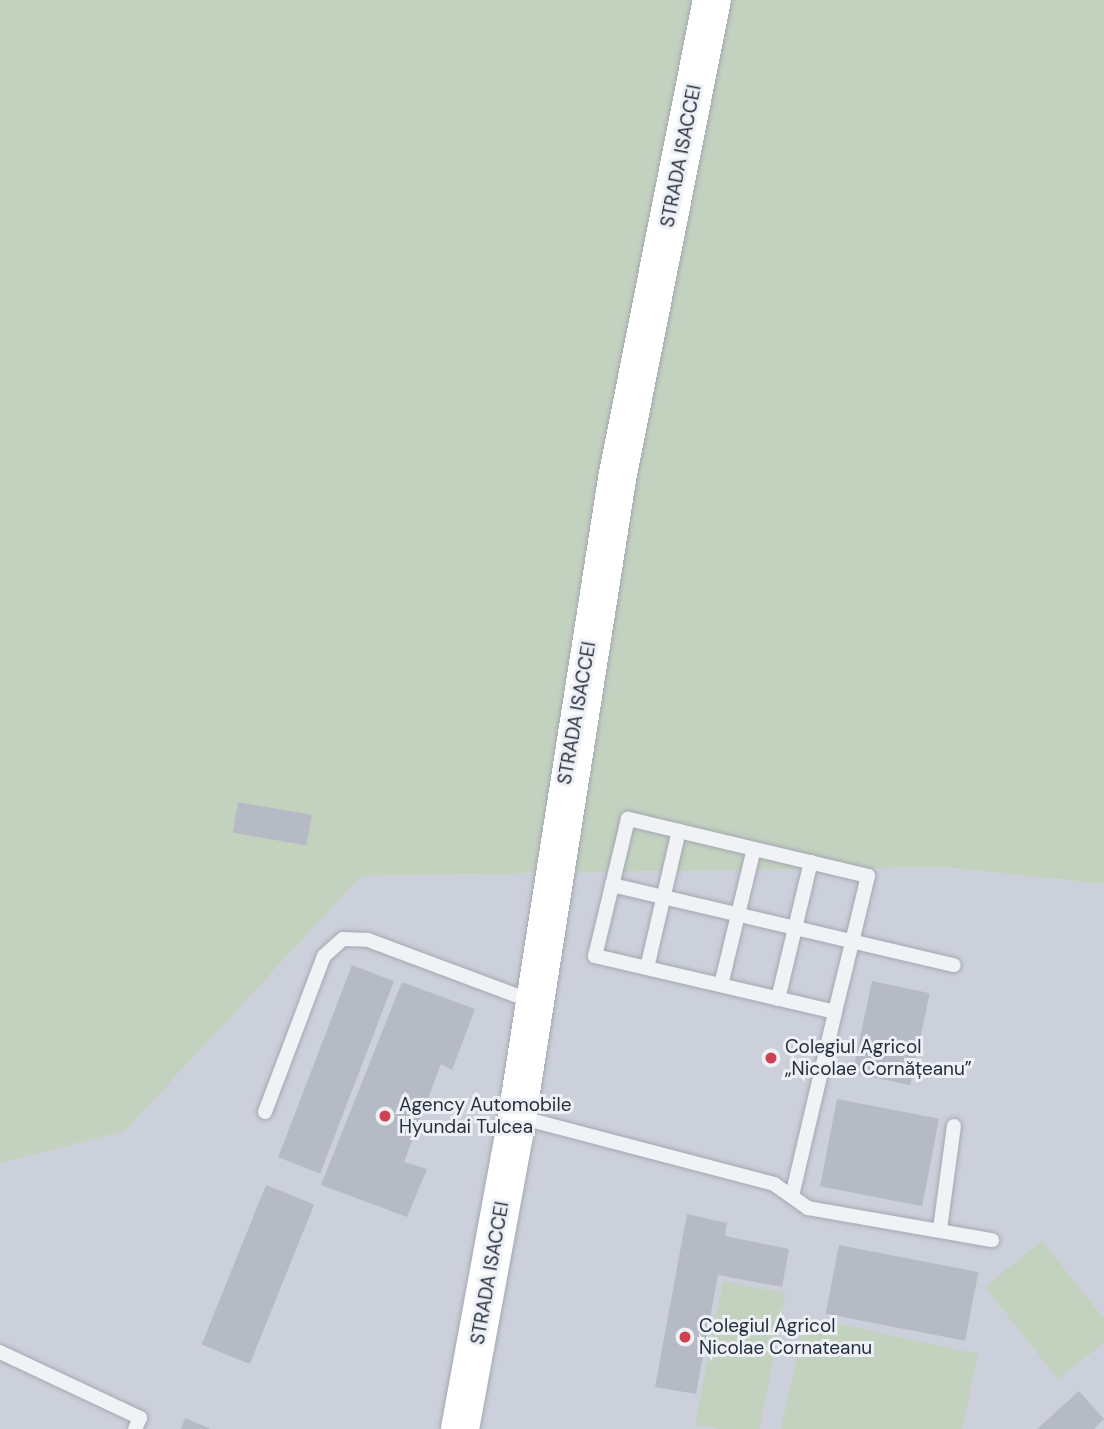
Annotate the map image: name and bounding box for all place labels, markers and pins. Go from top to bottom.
place label: Colegiul Agricol „Nicolae Cornățeanu” [785,1036,972,1080]
marker: Colegiul Agricol „Nicolae Cornățeanu” [763,1050,779,1066]
place label: Agency Automobile Hyundai Tulcea [399,1094,571,1138]
marker: Agency Automobile Hyundai Tulcea [377,1108,393,1124]
place label: Colegiul Agricol Nicolae Cornateanu [699,1315,872,1359]
marker: Colegiul Agricol Nicolae Cornateanu [677,1329,693,1345]

